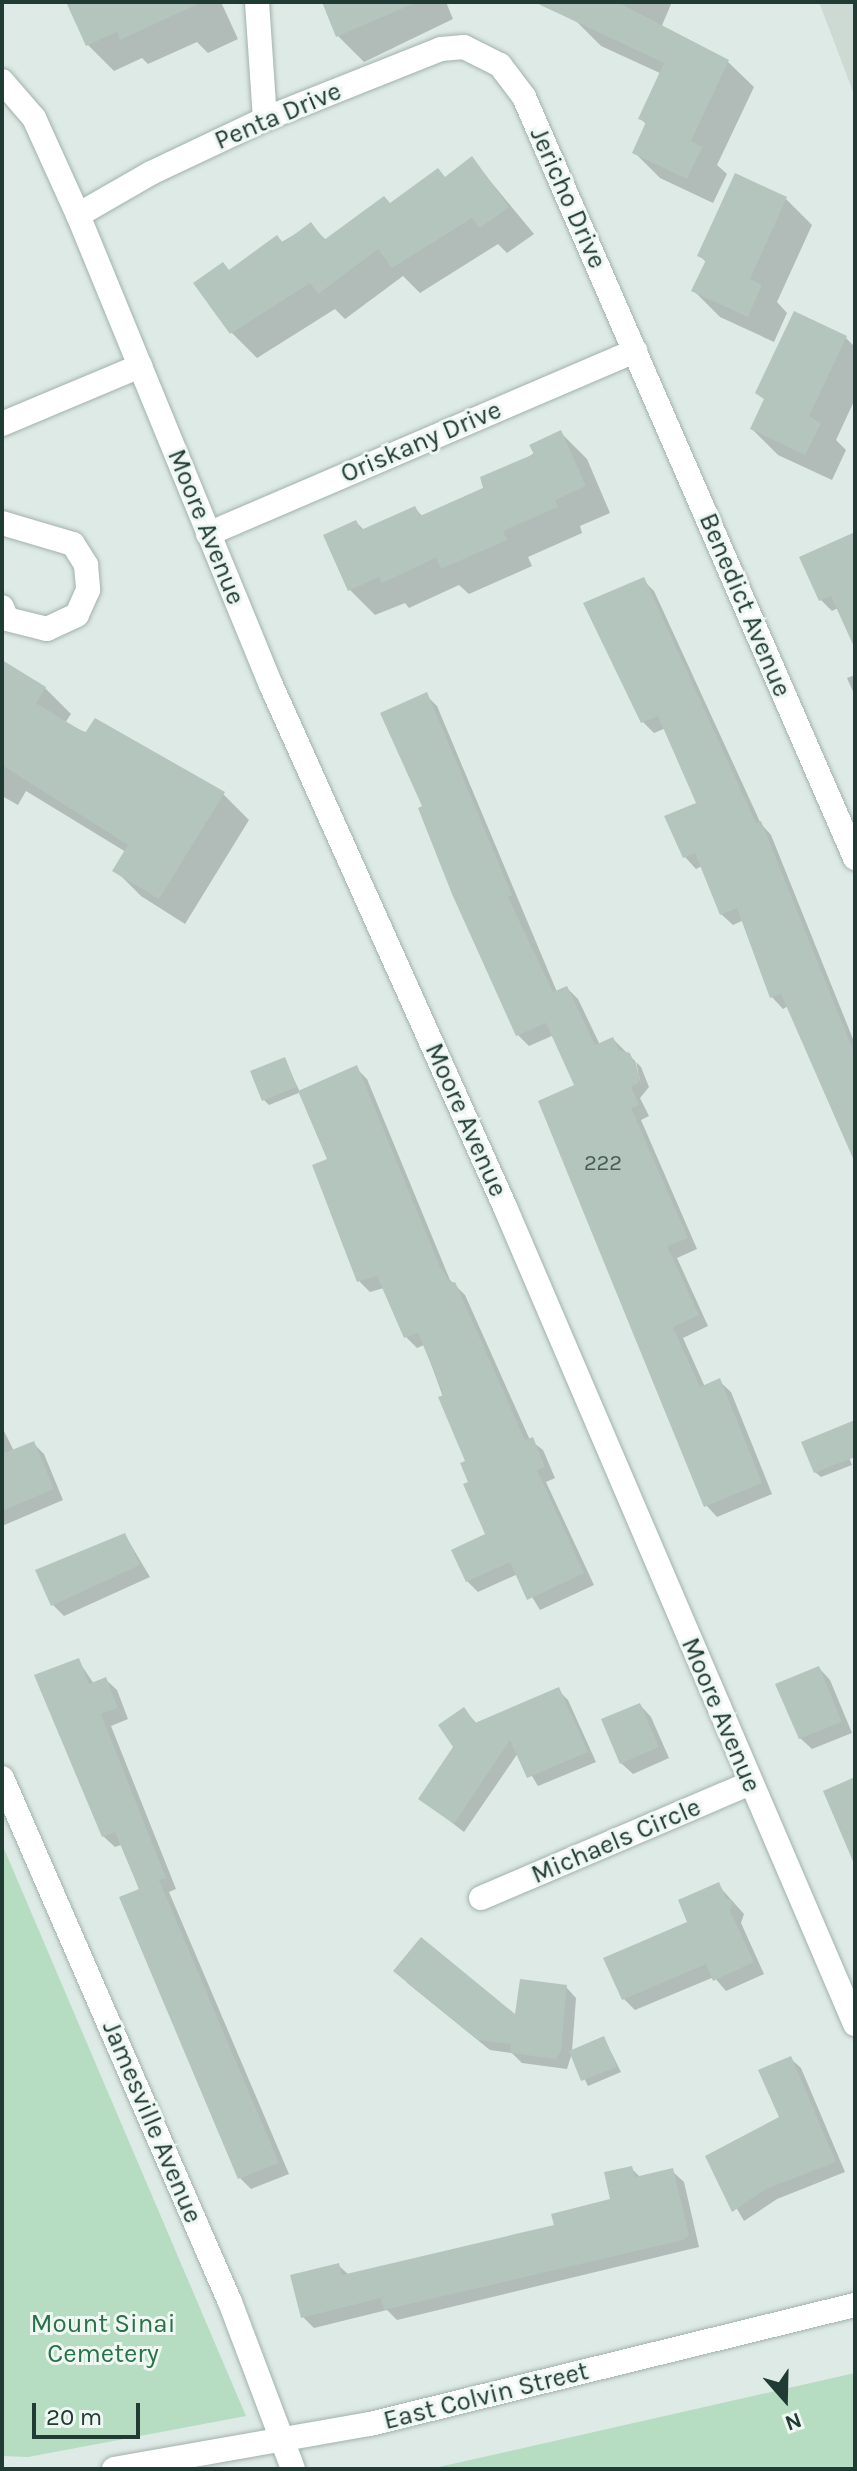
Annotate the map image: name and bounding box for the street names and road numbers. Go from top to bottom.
street label: Penta Drive [210,75,346,157]
street label: Jericho Drive [523,123,613,273]
street label: Oriskany Drive [336,394,506,490]
street label: Moore Avenue [161,445,251,609]
street label: Benedict Avenue [692,508,798,702]
street label: Moore Avenue [418,1038,514,1202]
street label: Moore Avenue [674,1633,768,1797]
street label: Michaels Circle [527,1791,705,1891]
street label: Jamesville Avenue [95,2016,209,2228]
street label: East Colvin Street [380,2355,592,2437]

